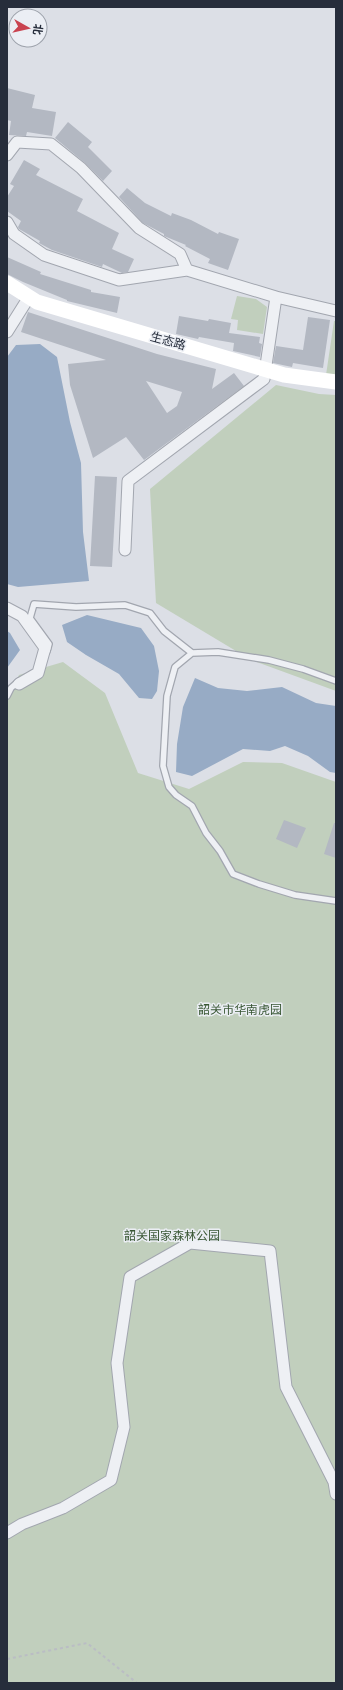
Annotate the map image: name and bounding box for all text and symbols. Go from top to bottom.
north arrow [8,8,48,48]
text: 北 [30,23,46,36]
street label: 生态路 [149,328,188,353]
park label: 韶关市华南虎园 [198,1002,282,1017]
park label: 韶关国家森林公园 [124,1228,220,1243]

